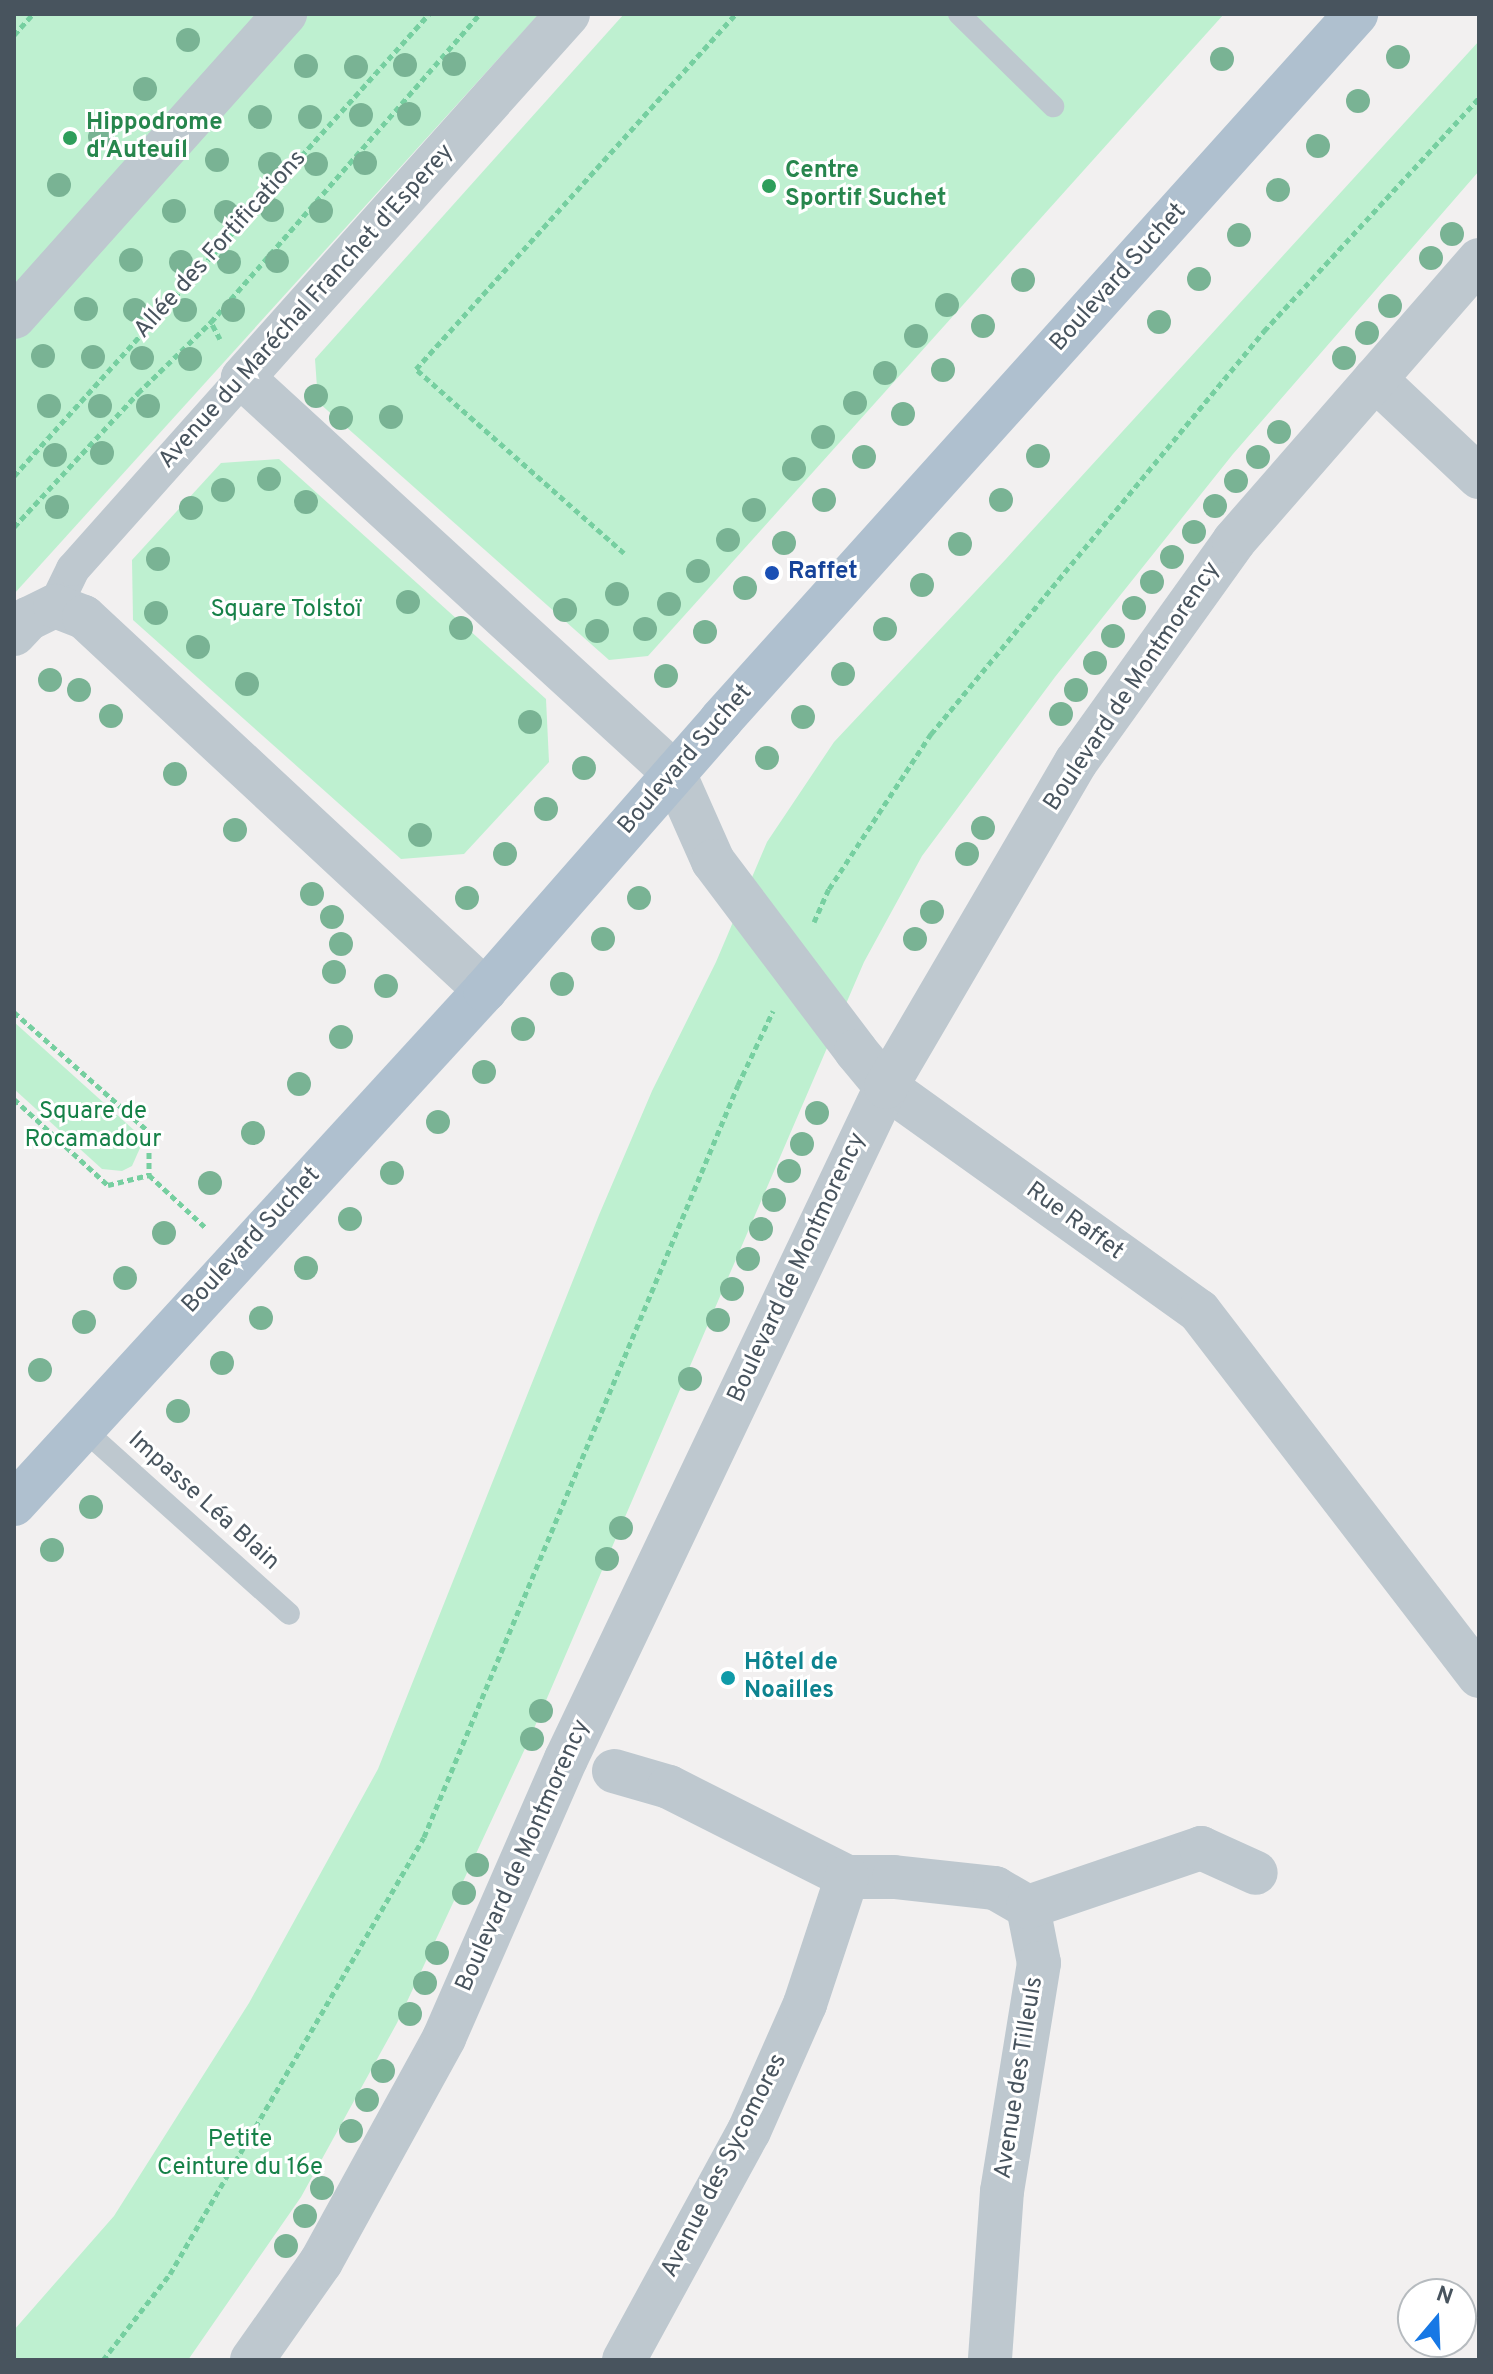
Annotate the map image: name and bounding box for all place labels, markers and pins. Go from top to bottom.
place label: Hippodrome d'Auteuil [86,110,223,166]
marker: Hippodrome d'Auteuil [61,129,79,147]
place label: Centre Sportif Suchet [785,158,946,214]
marker: Centre Sportif Suchet [760,177,778,195]
place label: Raffet [788,559,858,587]
marker: Raffet [763,564,781,582]
place label: Hôtel de Noailles [744,1650,838,1706]
marker: Hôtel de Noailles [719,1669,737,1687]

